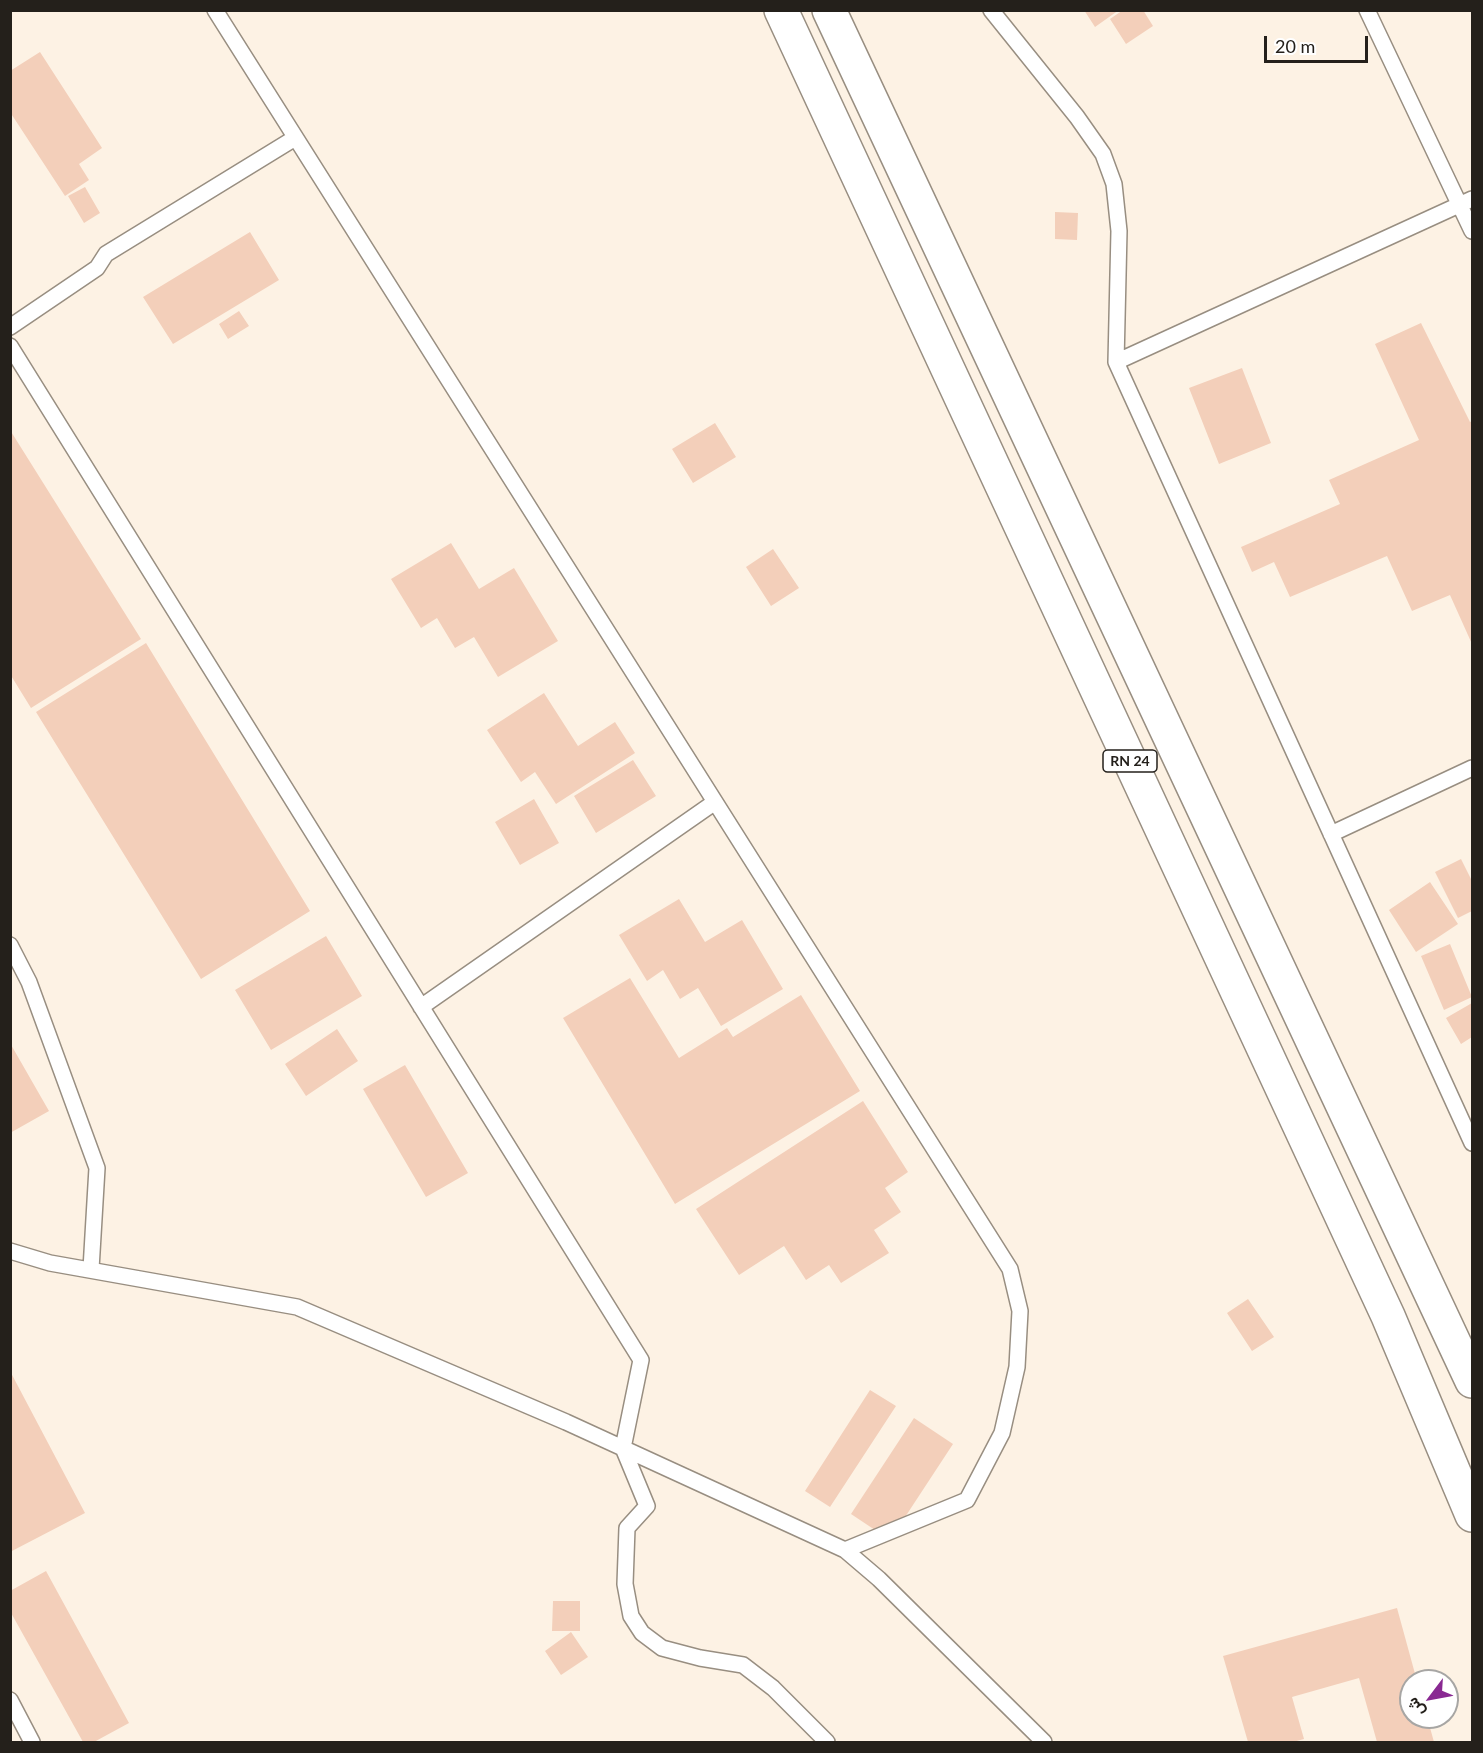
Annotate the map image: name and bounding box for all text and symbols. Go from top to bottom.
scale bar [1267,24,1370,62]
text: 20 m [1275,35,1315,57]
road number: RN 24 [1103,750,1157,772]
north arrow [1399,1669,1459,1729]
text: ش [1402,1695,1428,1721]

